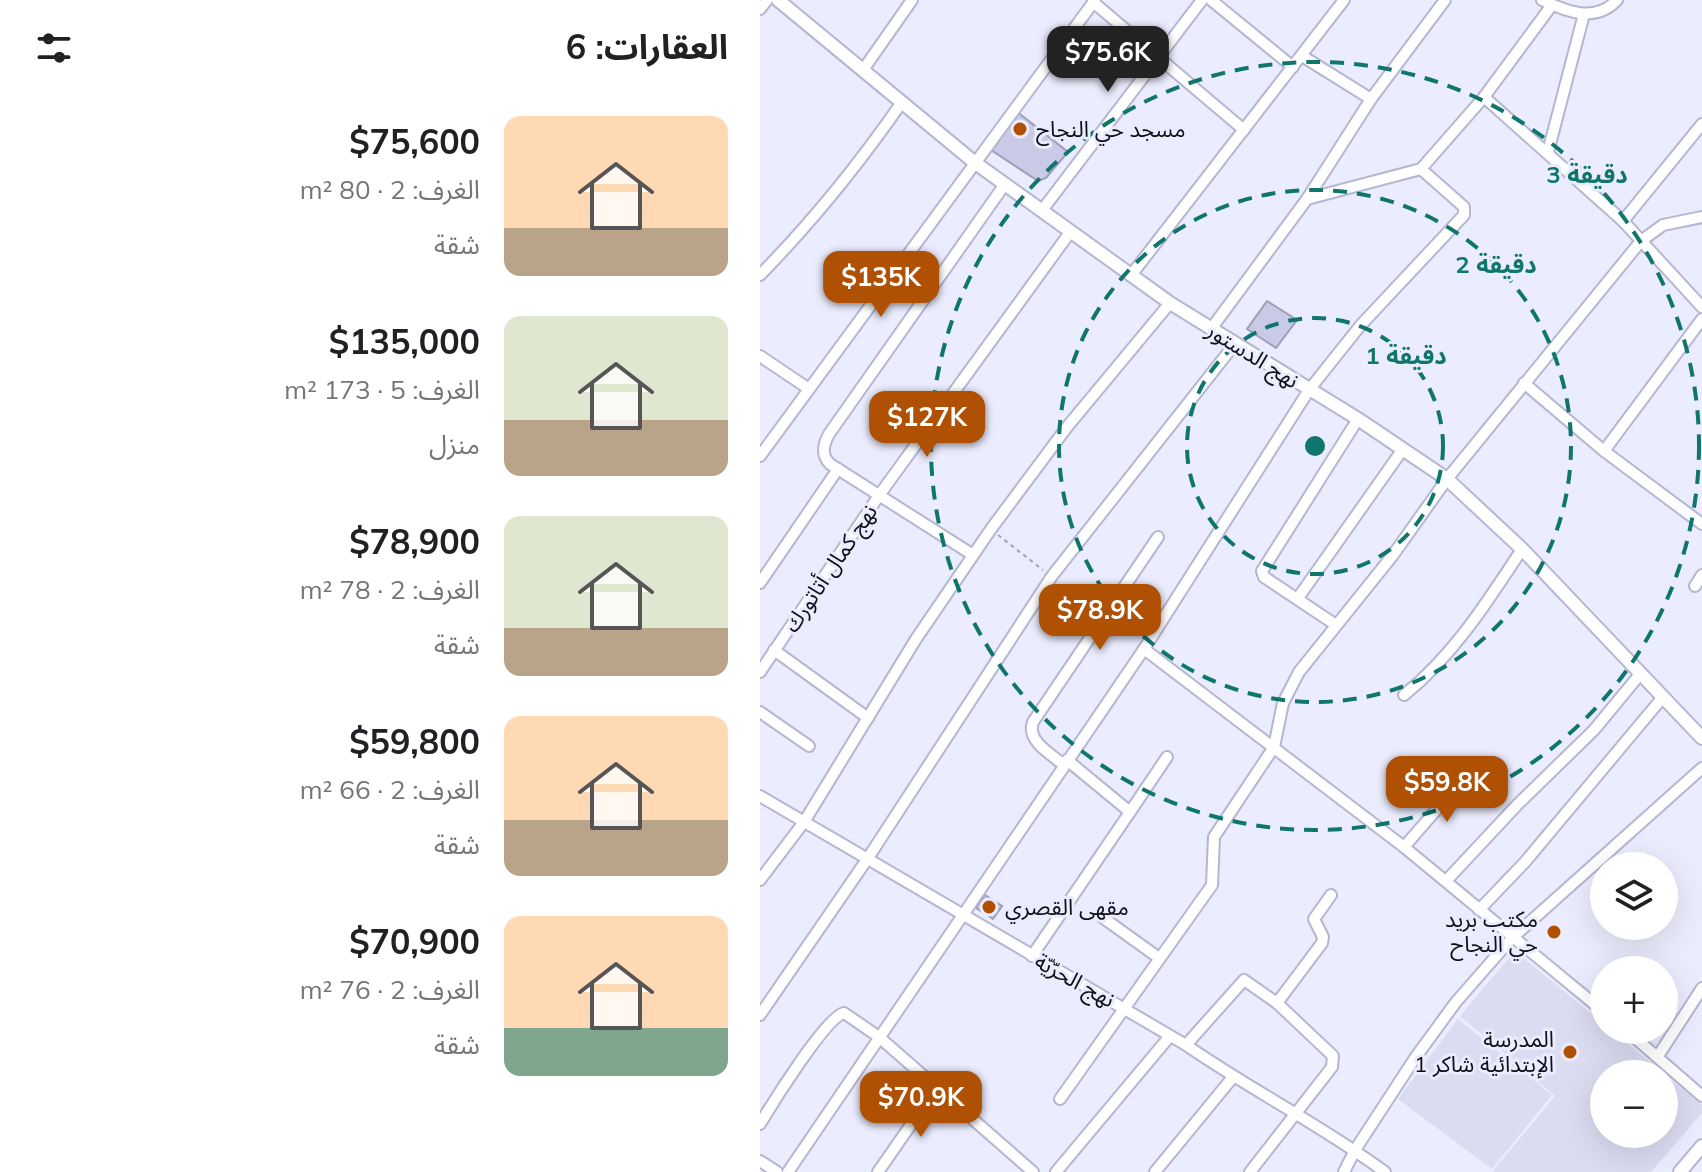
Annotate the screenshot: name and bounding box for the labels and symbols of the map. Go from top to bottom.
pin: $75.6K [1043,26,1173,94]
place label: مسجد حي النجاح [1036,115,1186,146]
marker: مسجد حي النجاح [1011,120,1029,138]
text: 3 دقيقة [1546,159,1628,189]
text: 2 دقيقة [1455,249,1537,279]
pin: $135K [825,251,937,319]
street label: نهج الدستور [1199,315,1304,397]
text: 1 دقيقة [1365,340,1447,370]
pin: $127K [871,391,983,459]
centre of rings [1301,432,1329,460]
street label: نهج كمال أتاتورك [777,499,886,639]
pin: $78.9K [1035,584,1165,652]
pin: $59.8K [1382,756,1512,824]
place label: مقهى القصري [1005,893,1129,924]
marker: مقهى القصري [980,898,998,916]
place label: مكتب بريد حي النجاح [1445,905,1538,961]
marker: مكتب بريد حي النجاح [1545,923,1563,941]
street label: نهج الحرّيّة [1029,947,1120,1016]
place label: المدرسة الإبتدائية شاكر 1 [1414,1025,1554,1079]
marker: المدرسة الإبتدائية شاكر 1 [1561,1043,1579,1061]
pin: $70.9K [856,1071,986,1139]

